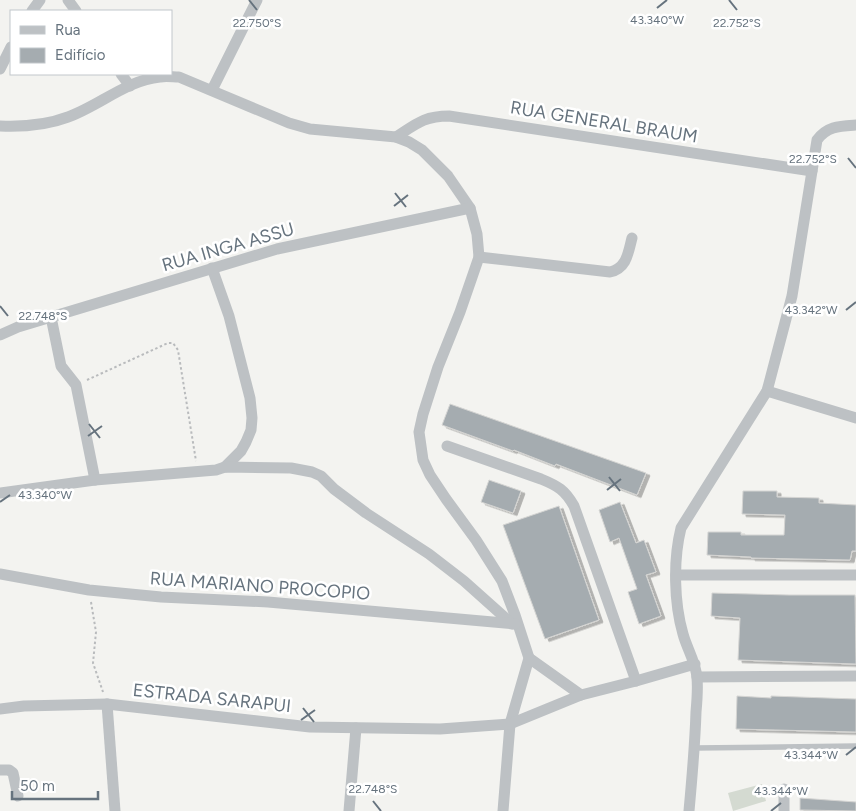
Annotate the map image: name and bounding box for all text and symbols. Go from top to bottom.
legend [10,10,172,75]
text: 43.340°W [630,13,685,27]
text: 22.750°S [233,16,281,30]
text: 22.752°S [713,16,761,30]
text: Rua [55,21,80,39]
text: Edifício [55,46,106,64]
street label: RUA GENERAL BRAUM [509,96,699,148]
text: 22.752°S [789,152,837,166]
street label: RUA INGA ASSU [159,218,297,276]
text: 43.342°W [784,303,838,317]
text: 22.748°S [19,309,67,323]
text: 43.340°W [18,488,73,502]
street label: RUA MARIANO PROCOPIO [149,567,371,605]
street label: ESTRADA SARAPUI [132,679,292,717]
text: 43.344°W [784,748,838,762]
scale bar [12,768,99,800]
text: 50 m [20,777,55,795]
text: 22.748°S [349,782,397,796]
text: 43.344°W [754,784,808,798]

